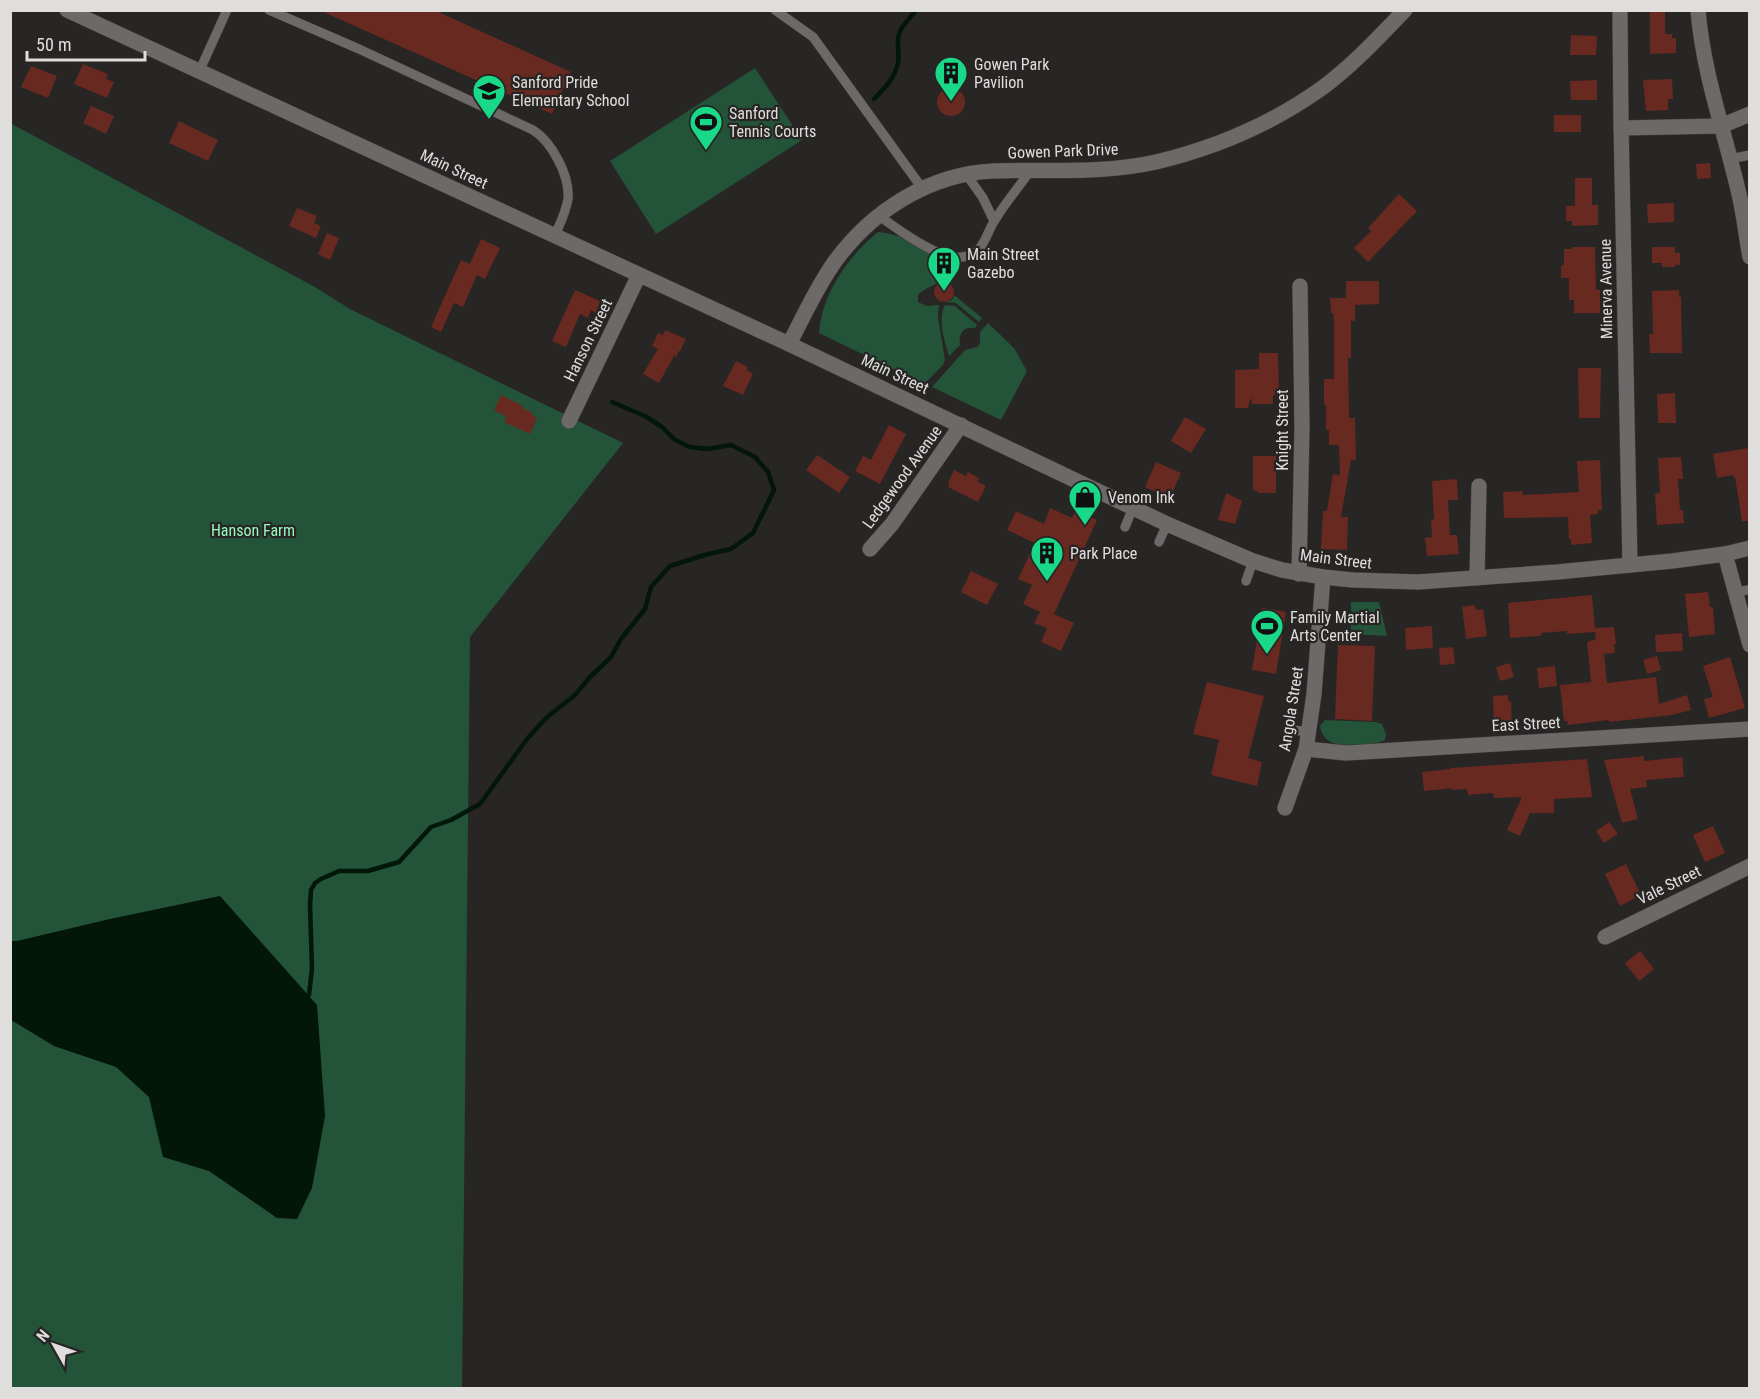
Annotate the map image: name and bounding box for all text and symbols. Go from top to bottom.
scale bar [27,24,146,62]
text: 50 m [36,34,71,55]
building icon: Gowen Park Pavilion [933,55,969,102]
place label: Gowen Park Pavilion [974,55,1050,92]
school or university icon: Sanford Pride Elementary School [471,73,507,120]
place label: Sanford Pride Elementary School [512,73,629,110]
sports icon: Sanford Tennis Courts [688,104,724,151]
place label: Sanford Tennis Courts [729,104,816,141]
street label: Gowen Park Drive [1007,140,1119,162]
street label: Main Street [417,145,491,193]
street label: Minerva Avenue [1596,239,1616,339]
building icon: Main Street Gazebo [926,245,962,292]
place label: Main Street Gazebo [967,245,1040,282]
street label: Hanson Street [560,295,616,384]
street label: Main Street [858,350,932,398]
street label: Knight Street [1273,389,1292,471]
street label: Ledgewood Avenue [858,422,946,532]
shop icon: Venom Ink [1067,479,1103,526]
place label: Venom Ink [1108,488,1175,507]
park label: Hanson Farm [211,521,295,540]
building icon: Park Place [1029,535,1065,582]
place label: Park Place [1070,544,1137,563]
street label: Main Street [1299,545,1373,573]
sports icon: Family Martial Arts Center [1249,608,1285,655]
place label: Family Martial Arts Center [1290,608,1380,645]
street label: Angola Street [1275,665,1307,753]
street label: East Street [1491,713,1561,735]
street label: Vale Street [1634,861,1704,909]
north arrow [24,1315,84,1375]
text: N [32,1326,53,1346]

